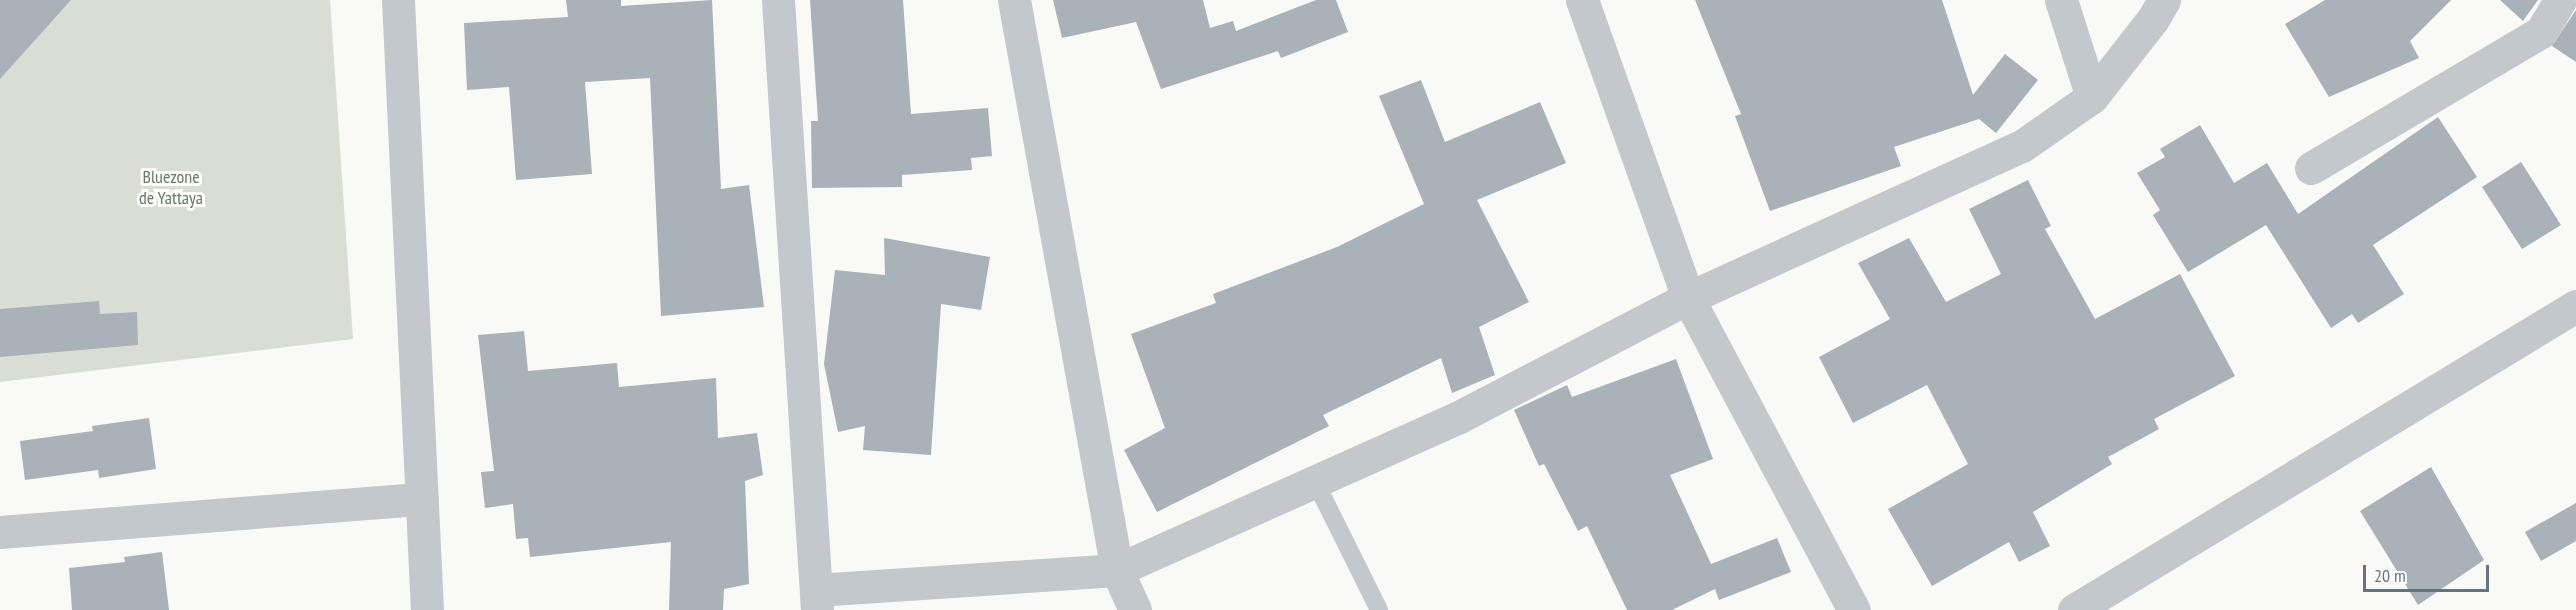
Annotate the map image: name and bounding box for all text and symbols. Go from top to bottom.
park label: Bluezone de Yattaya [139,167,203,210]
scale bar [2366,553,2492,591]
text: 20 m [2374,564,2406,587]

